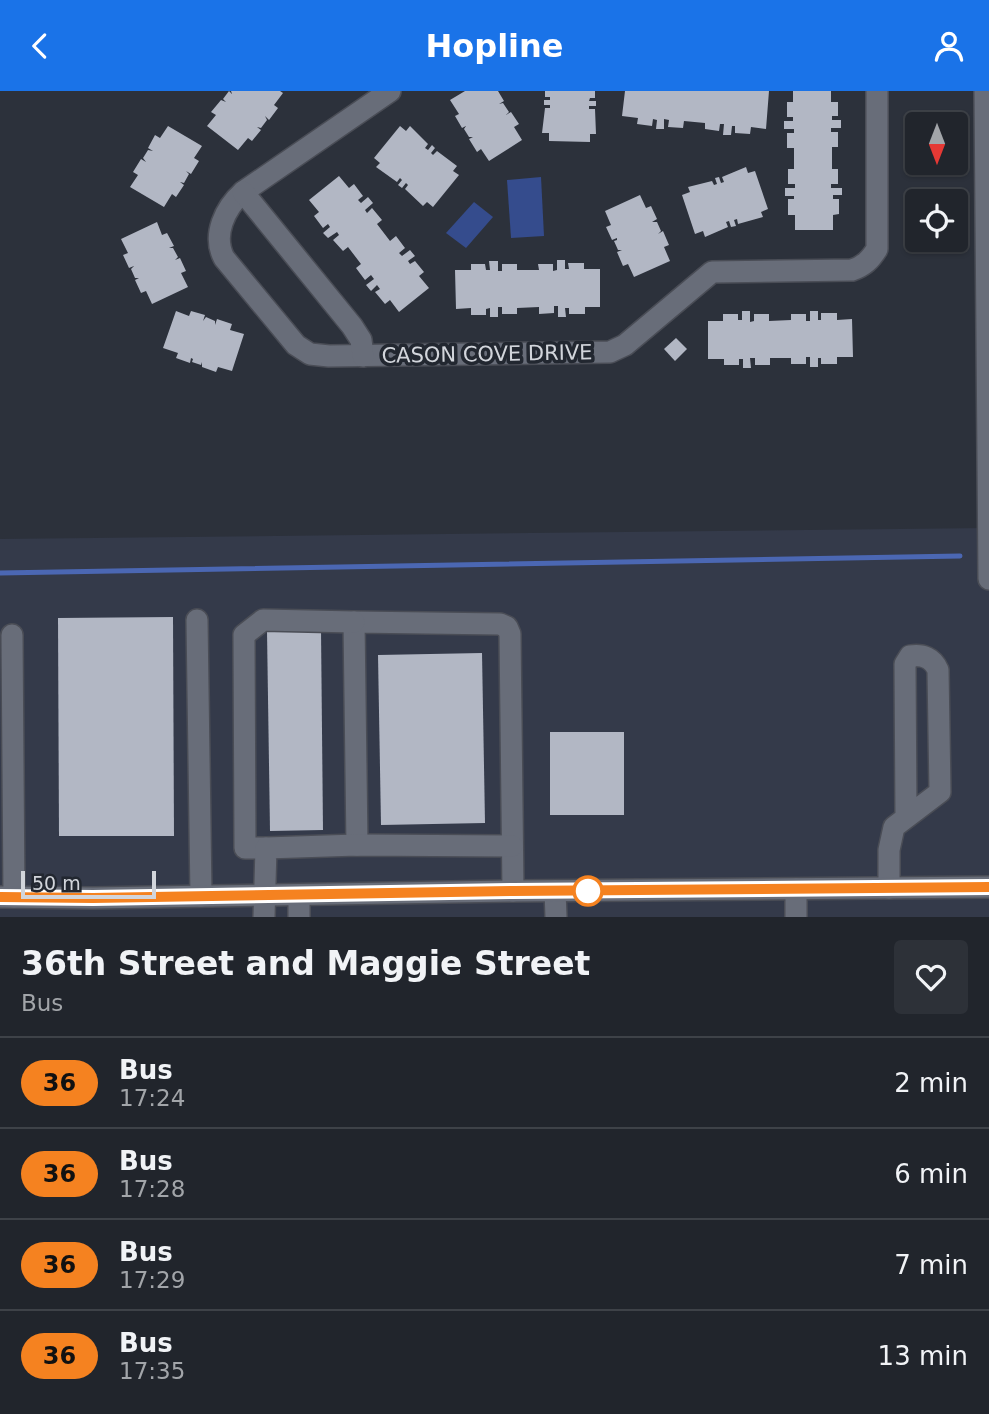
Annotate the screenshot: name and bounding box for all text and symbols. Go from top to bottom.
icon: back [21,27,59,65]
text: Hopline [425,27,564,65]
icon: person [930,27,968,65]
north arrow [905,112,968,175]
map controls [905,112,968,252]
button: locate [905,189,968,252]
street label: CASON COVE DRIVE [381,340,593,368]
scale bar [21,868,156,900]
text: 50 m [32,872,81,894]
unlabelled marker [573,876,603,906]
button: heart [894,940,968,1014]
text: 36th Street and Maggie Street [21,944,590,983]
text: Bus [21,990,63,1016]
text: Bus [119,1055,173,1085]
text: 2 min [894,1068,968,1098]
text: 36 [43,1069,76,1097]
text: 17:24 [119,1085,185,1111]
text: Bus [119,1146,173,1176]
text: 6 min [894,1159,968,1189]
text: 36 [43,1160,76,1188]
text: 17:28 [119,1176,185,1202]
text: Bus [119,1237,173,1267]
text: 7 min [894,1250,968,1280]
text: 36 [43,1251,76,1279]
text: 17:29 [119,1267,185,1293]
text: Bus [119,1328,173,1358]
text: 13 min [878,1341,968,1371]
text: 36 [43,1342,76,1370]
text: 17:35 [119,1358,185,1384]

